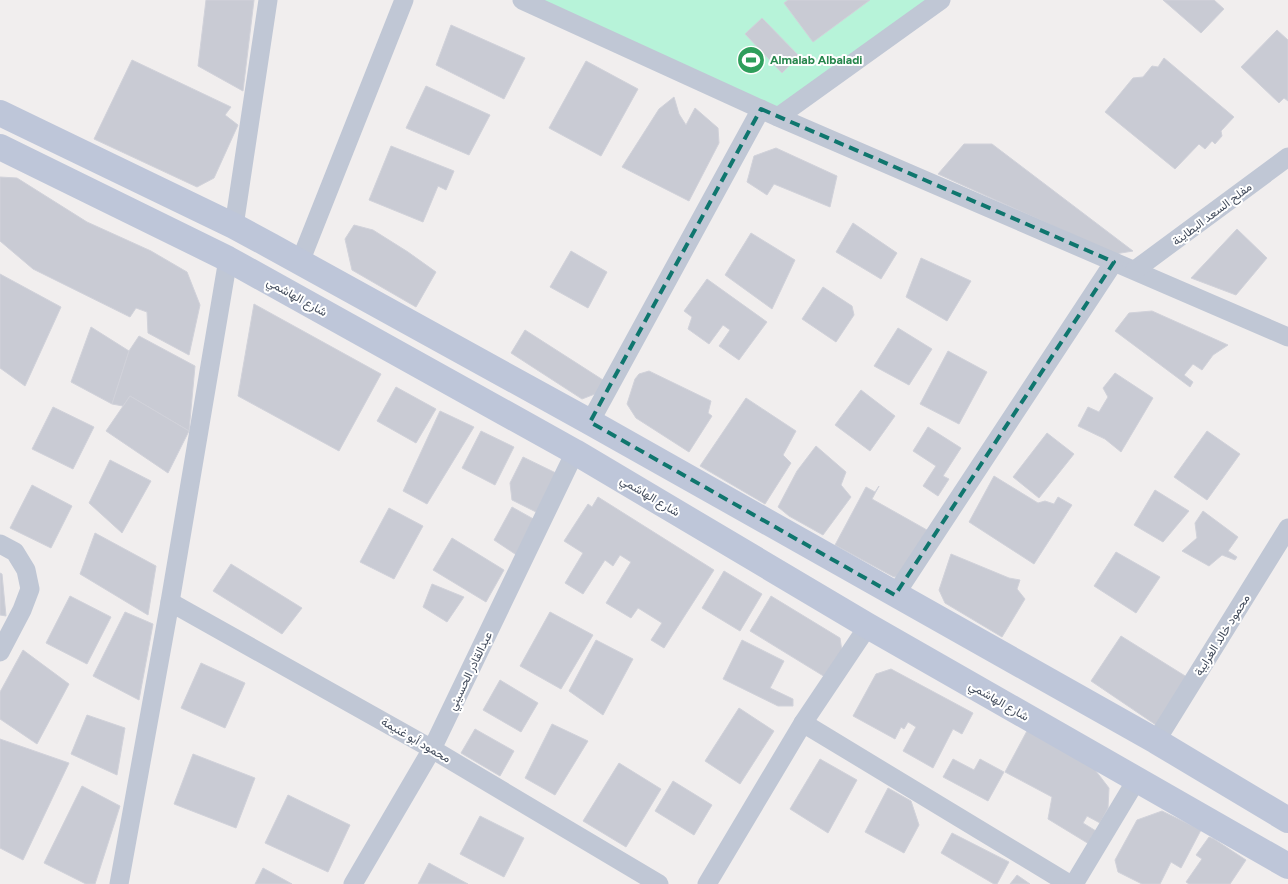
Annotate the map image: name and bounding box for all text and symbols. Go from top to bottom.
sports icon: Almalab Albaladi [736,45,766,75]
place label: Almalab Albaladi [770,53,862,67]
street label: مفلح السعد البطاينة [1170,180,1256,250]
street label: شارع الهاشمي [263,275,330,322]
street label: شارع الهاشمي [616,473,682,522]
street label: محمود خالد الغرايبة [1191,592,1254,679]
street label: عبدالقادر الحسيني [445,629,498,714]
street label: شارع الهاشمي [965,678,1031,726]
street label: محمود أبو غنيمة [378,714,453,766]

